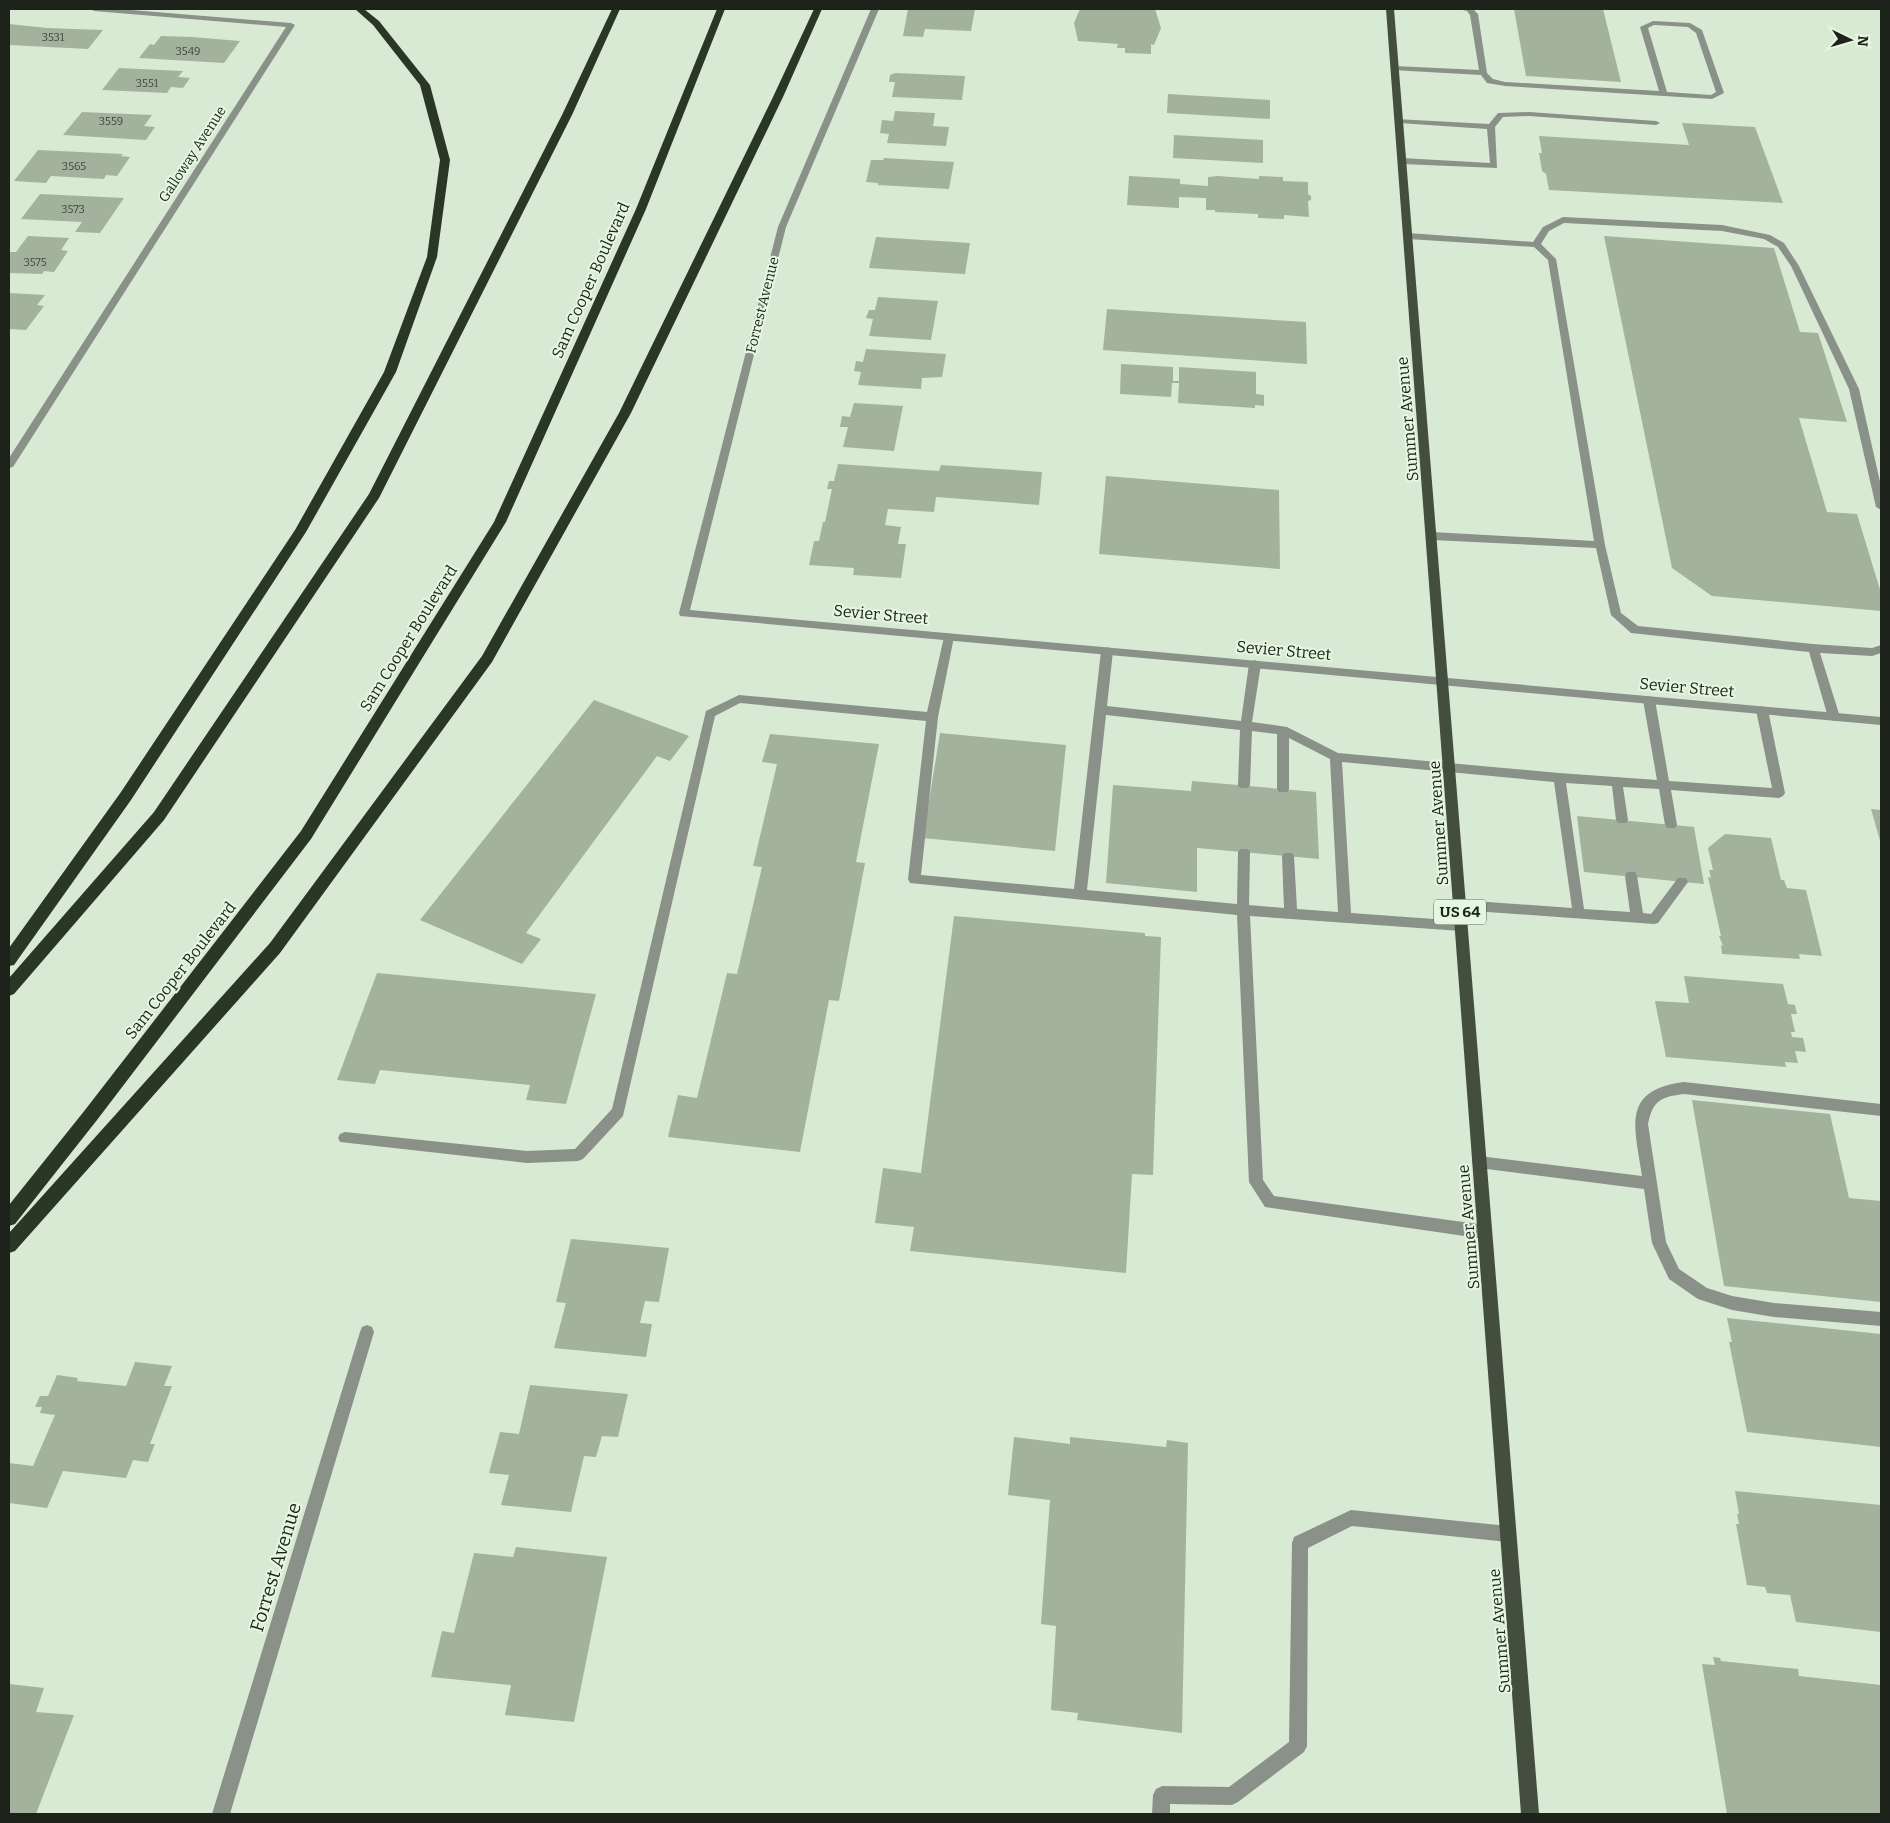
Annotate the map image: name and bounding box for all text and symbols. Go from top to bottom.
north arrow [1825,15,1875,65]
house number: 3531 [42,31,65,44]
text: N [1853,35,1871,47]
house number: 3549 [175,45,201,58]
house number: 3551 [136,77,159,90]
street label: Galloway Avenue [155,103,230,206]
house number: 3559 [99,115,123,128]
house number: 3565 [62,160,86,173]
street label: Sam Cooper Boulevard [547,199,634,361]
house number: 3573 [61,203,85,216]
street label: Forrest Avenue [742,255,783,355]
house number: 3575 [23,256,47,269]
street label: Summer Avenue [1393,356,1422,482]
street label: Sam Cooper Boulevard [356,561,461,715]
street label: Sevier Street [833,601,929,628]
street label: Sevier Street [1236,637,1332,664]
street label: Sevier Street [1639,674,1735,701]
street label: Summer Avenue [1425,760,1452,886]
street label: Sam Cooper Boulevard [121,898,240,1043]
road number: US 64 [1434,900,1486,924]
street label: Summer Avenue [1454,1164,1483,1290]
street label: Forrest Avenue [245,1500,306,1634]
street label: Summer Avenue [1485,1568,1514,1694]

